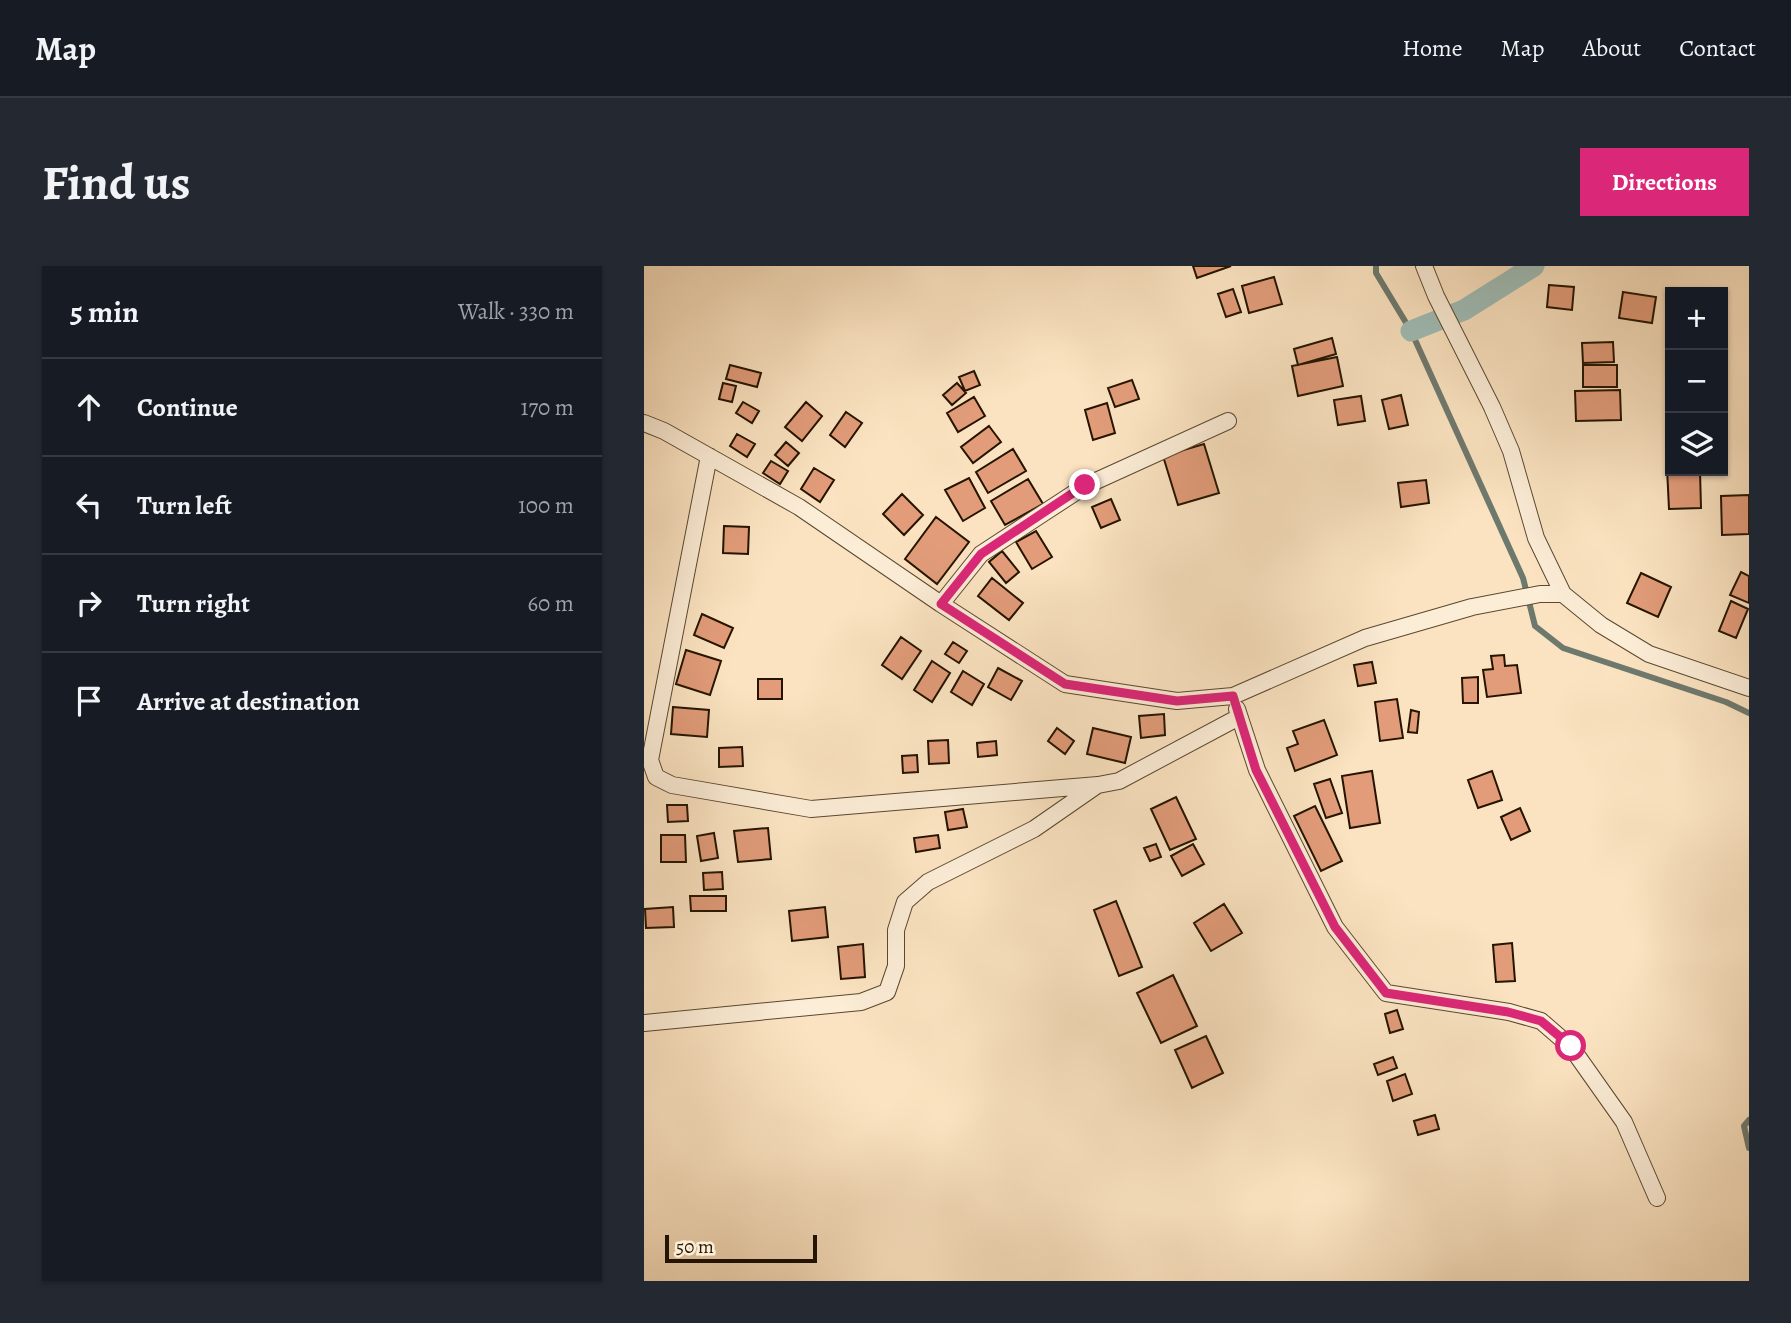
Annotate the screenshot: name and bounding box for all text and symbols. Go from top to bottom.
text: Map [35,26,96,71]
text: Home [1402,32,1463,64]
text: Map [1501,32,1545,64]
text: About [1583,32,1641,64]
text: Contact [1679,32,1756,64]
button: Directions [1580,148,1749,216]
text: Find us [42,149,190,216]
map controls [1665,287,1728,476]
button: + [1665,287,1728,350]
text: 5 min [70,292,139,332]
text: Walk · 330 m [458,296,574,327]
button: − [1665,350,1728,413]
icon: ahead [70,388,108,426]
text: Continue [137,390,238,425]
text: 170 m [521,392,574,423]
button: layers [1665,413,1728,476]
route end [1069,469,1100,500]
icon: left [70,486,108,524]
text: Turn left [137,488,232,523]
text: 100 m [518,490,574,521]
icon: right [70,584,108,622]
text: Turn right [137,586,250,621]
text: 60 m [527,588,574,619]
icon: arrive [70,682,108,720]
text: Arrive at destination [137,684,360,719]
route start [1555,1030,1586,1061]
scale bar [665,1232,817,1264]
text: 50 m [676,1234,714,1260]

